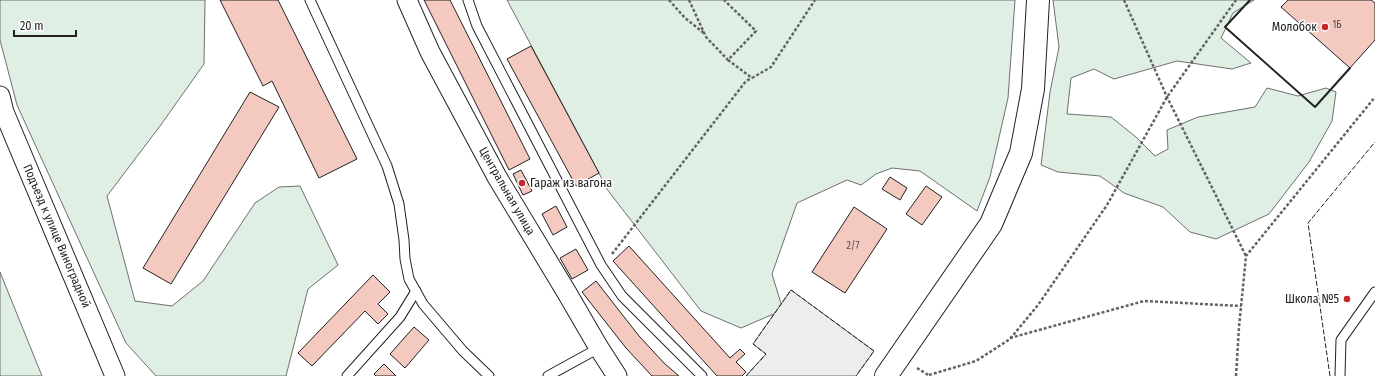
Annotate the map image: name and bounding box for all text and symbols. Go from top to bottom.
scale bar [14,12,76,38]
text: 20 m [20,19,44,33]
house number: 1Б [1332,19,1342,31]
place label: Молобок [1272,20,1317,34]
marker: Молобок [1320,22,1330,32]
street label: Центральная улица [476,144,538,238]
street label: Подъезд к улице Виноградной [20,162,94,310]
place label: Гараж из вагона [530,176,612,190]
marker: Гараж из вагона [517,178,527,188]
house number: 2/7 [846,240,860,252]
place label: Школа №5 [1285,292,1339,306]
marker: Школа №5 [1342,294,1352,304]

